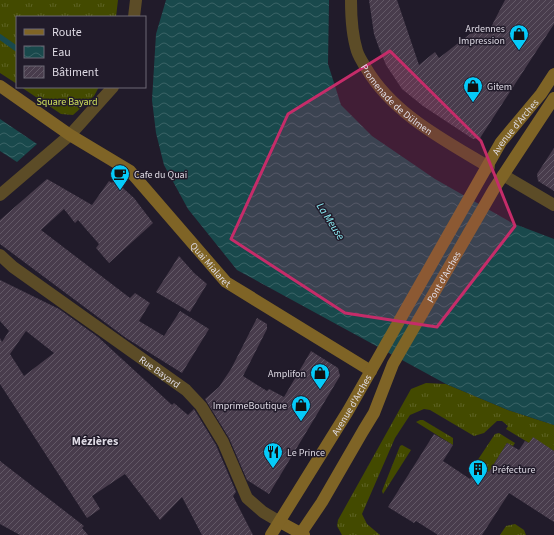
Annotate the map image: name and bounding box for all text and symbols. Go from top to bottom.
legend [16,16,146,88]
place label: Ardennes Impression [458,22,505,48]
shop icon: Ardennes Impression [508,23,530,51]
text: Route [52,24,82,41]
text: Eau [52,44,71,61]
street label: Promenade de Dülmen [357,62,435,139]
text: Bâtiment [52,64,98,81]
shop icon: Gitem [462,75,484,103]
place label: Gitem [487,80,512,94]
park label: Square Bayard [36,95,98,109]
street label: Avenue d'Arches [489,96,542,158]
cafe icon: Cafe du Quai [109,163,131,191]
place label: Cafe du Quai [134,168,187,182]
water label: La Meuse [313,200,348,243]
street label: Quai Mialaret [187,240,234,292]
street label: Pont d'Arches [424,249,465,305]
street label: Rue Bayard [136,353,183,392]
shop icon: Amplifon [309,362,331,390]
place label: Amplifon [268,367,306,381]
street label: Avenue d'Arches [329,372,375,438]
shop icon: ImprimeBoutique [290,394,312,422]
place label: ImprimeBoutique [213,399,287,413]
district label: Mézières [72,433,118,450]
restaurant icon: Le Prince [262,441,284,469]
place label: Le Prince [287,446,325,460]
building icon: Préfecture [467,458,489,486]
place label: Préfecture [492,463,535,477]

